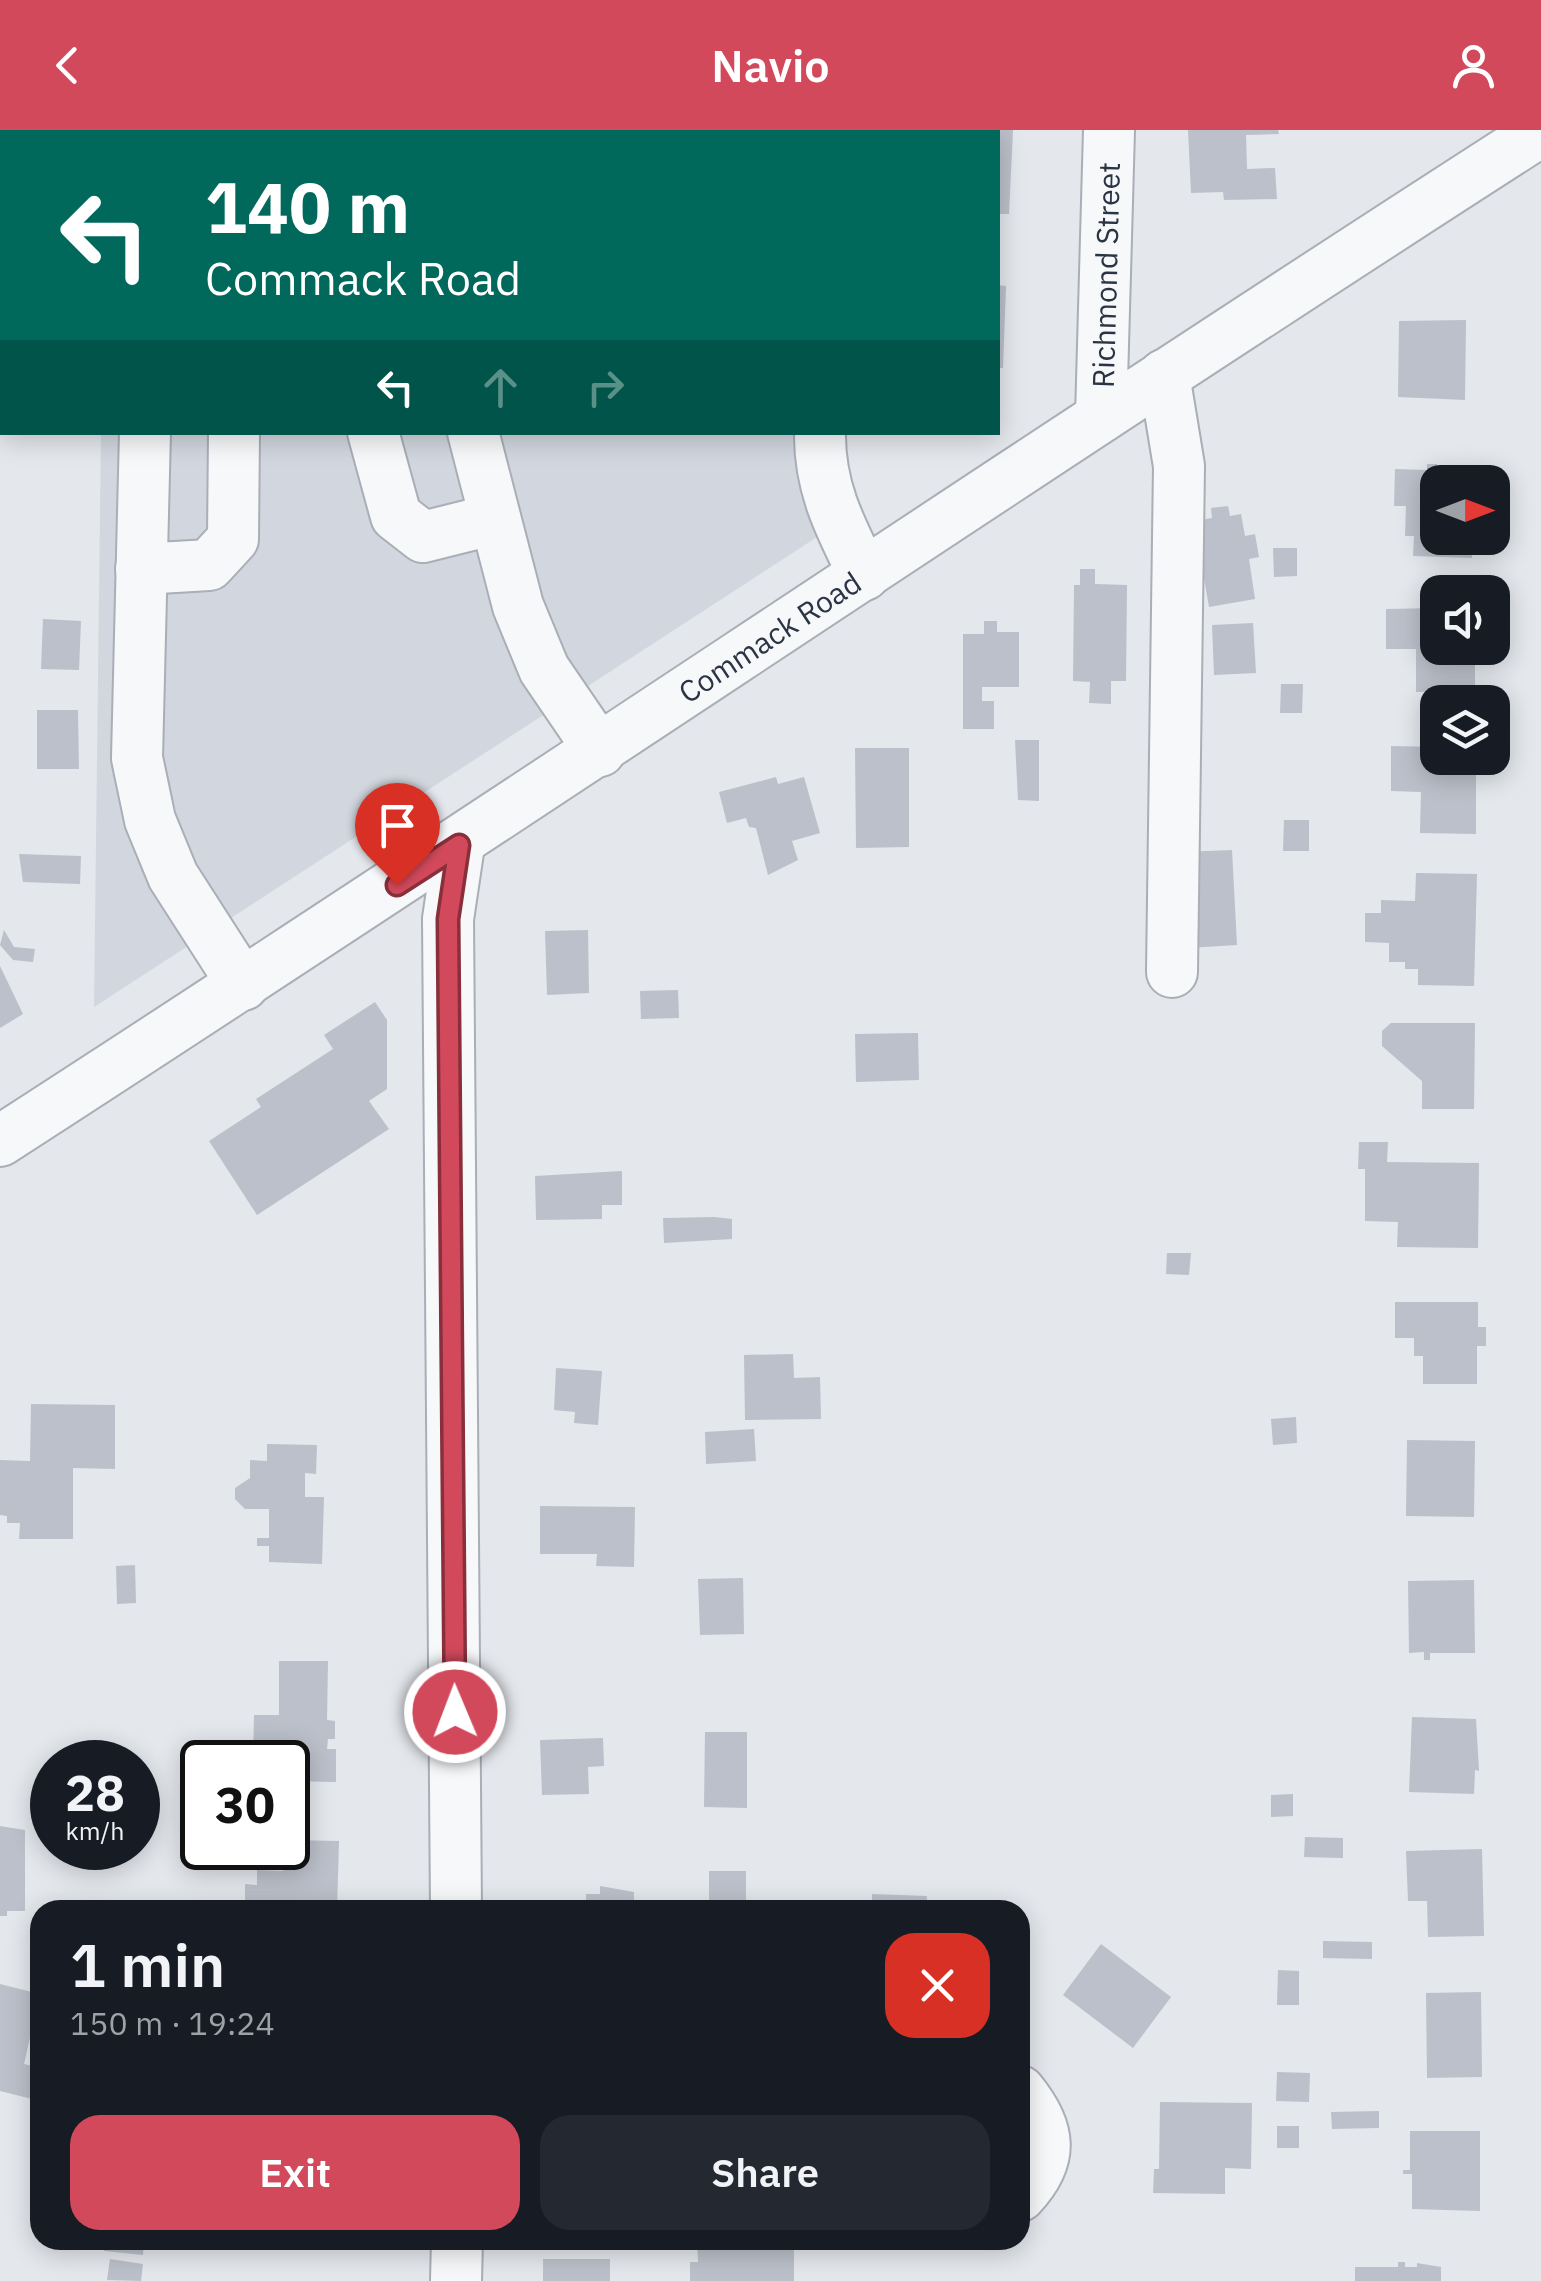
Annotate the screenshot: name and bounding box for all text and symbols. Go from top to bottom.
text: Navio [711,36,830,94]
icon: back [40,38,95,93]
icon: person [1446,38,1501,93]
text: 140 m [205,161,410,252]
street label: Richmond Street [1082,162,1128,388]
icon: left [40,170,170,300]
text: Commack Road [205,249,521,307]
icon: left [368,360,423,415]
icon: ahead [473,360,528,415]
icon: right [578,360,633,415]
north arrow [1420,465,1510,555]
map controls [1420,465,1510,775]
street label: Commack Road [670,562,868,711]
button: sound [1420,575,1510,665]
button: layers [1420,685,1510,775]
pin [355,783,440,886]
icon: arrive [370,798,425,853]
position arrow [403,1660,507,1764]
speed limit sign: 30 [180,1740,310,1870]
text: 28 [65,1760,125,1825]
text: km/h [66,1814,124,1847]
text: 1 min [70,1925,225,2004]
button: close [885,1933,990,2038]
text: 150 m · 19:24 [70,2002,275,2044]
button: Exit [70,2115,520,2230]
button: Share [540,2115,990,2230]

